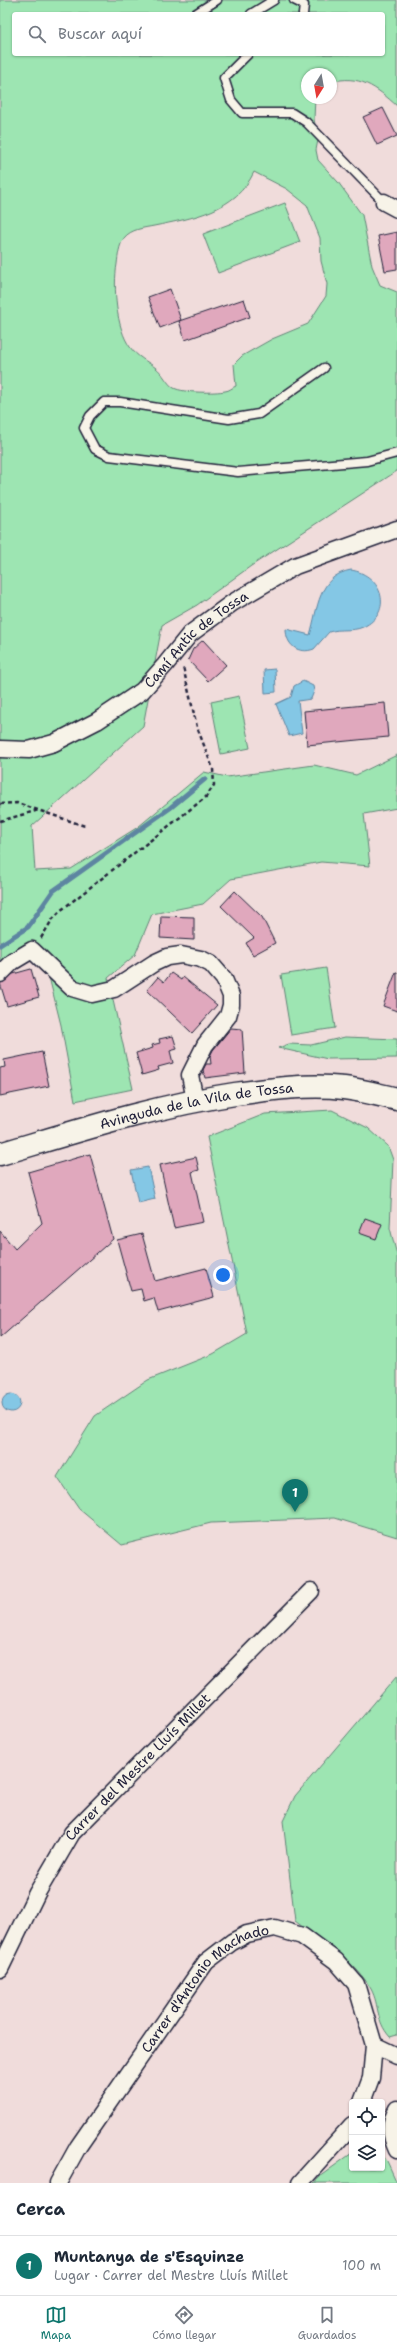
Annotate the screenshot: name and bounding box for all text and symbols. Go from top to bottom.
search box [12,12,385,56]
icon: search [26,23,48,45]
text: Buscar aquí [58,24,142,44]
north arrow [301,68,337,104]
street label: Camí Antic de Tossa [140,586,252,691]
street label: Avinguda de la Vila de Tossa [98,1078,295,1133]
your location [213,1265,233,1285]
pin: 1 [282,1479,308,1512]
street label: Carrer del Mestre Lluís Millet [61,1689,214,1844]
street label: Carrer d'Antonio Machado [137,1921,271,2056]
map controls [349,2099,385,2171]
button: locate [349,2099,385,2135]
button: layers [349,2135,385,2171]
text: Cerca [16,2198,65,2220]
text: Muntanya de s'Esquinze [54,2247,244,2267]
text: 1 [26,2257,32,2274]
text: 100 m [342,2257,381,2274]
text: Lugar · Carrer del Mestre Lluís Millet [54,2267,288,2284]
tab: Mapa [41,2304,71,2343]
tab: Cómo llegar [152,2304,216,2343]
tab: Guardados [298,2304,356,2343]

